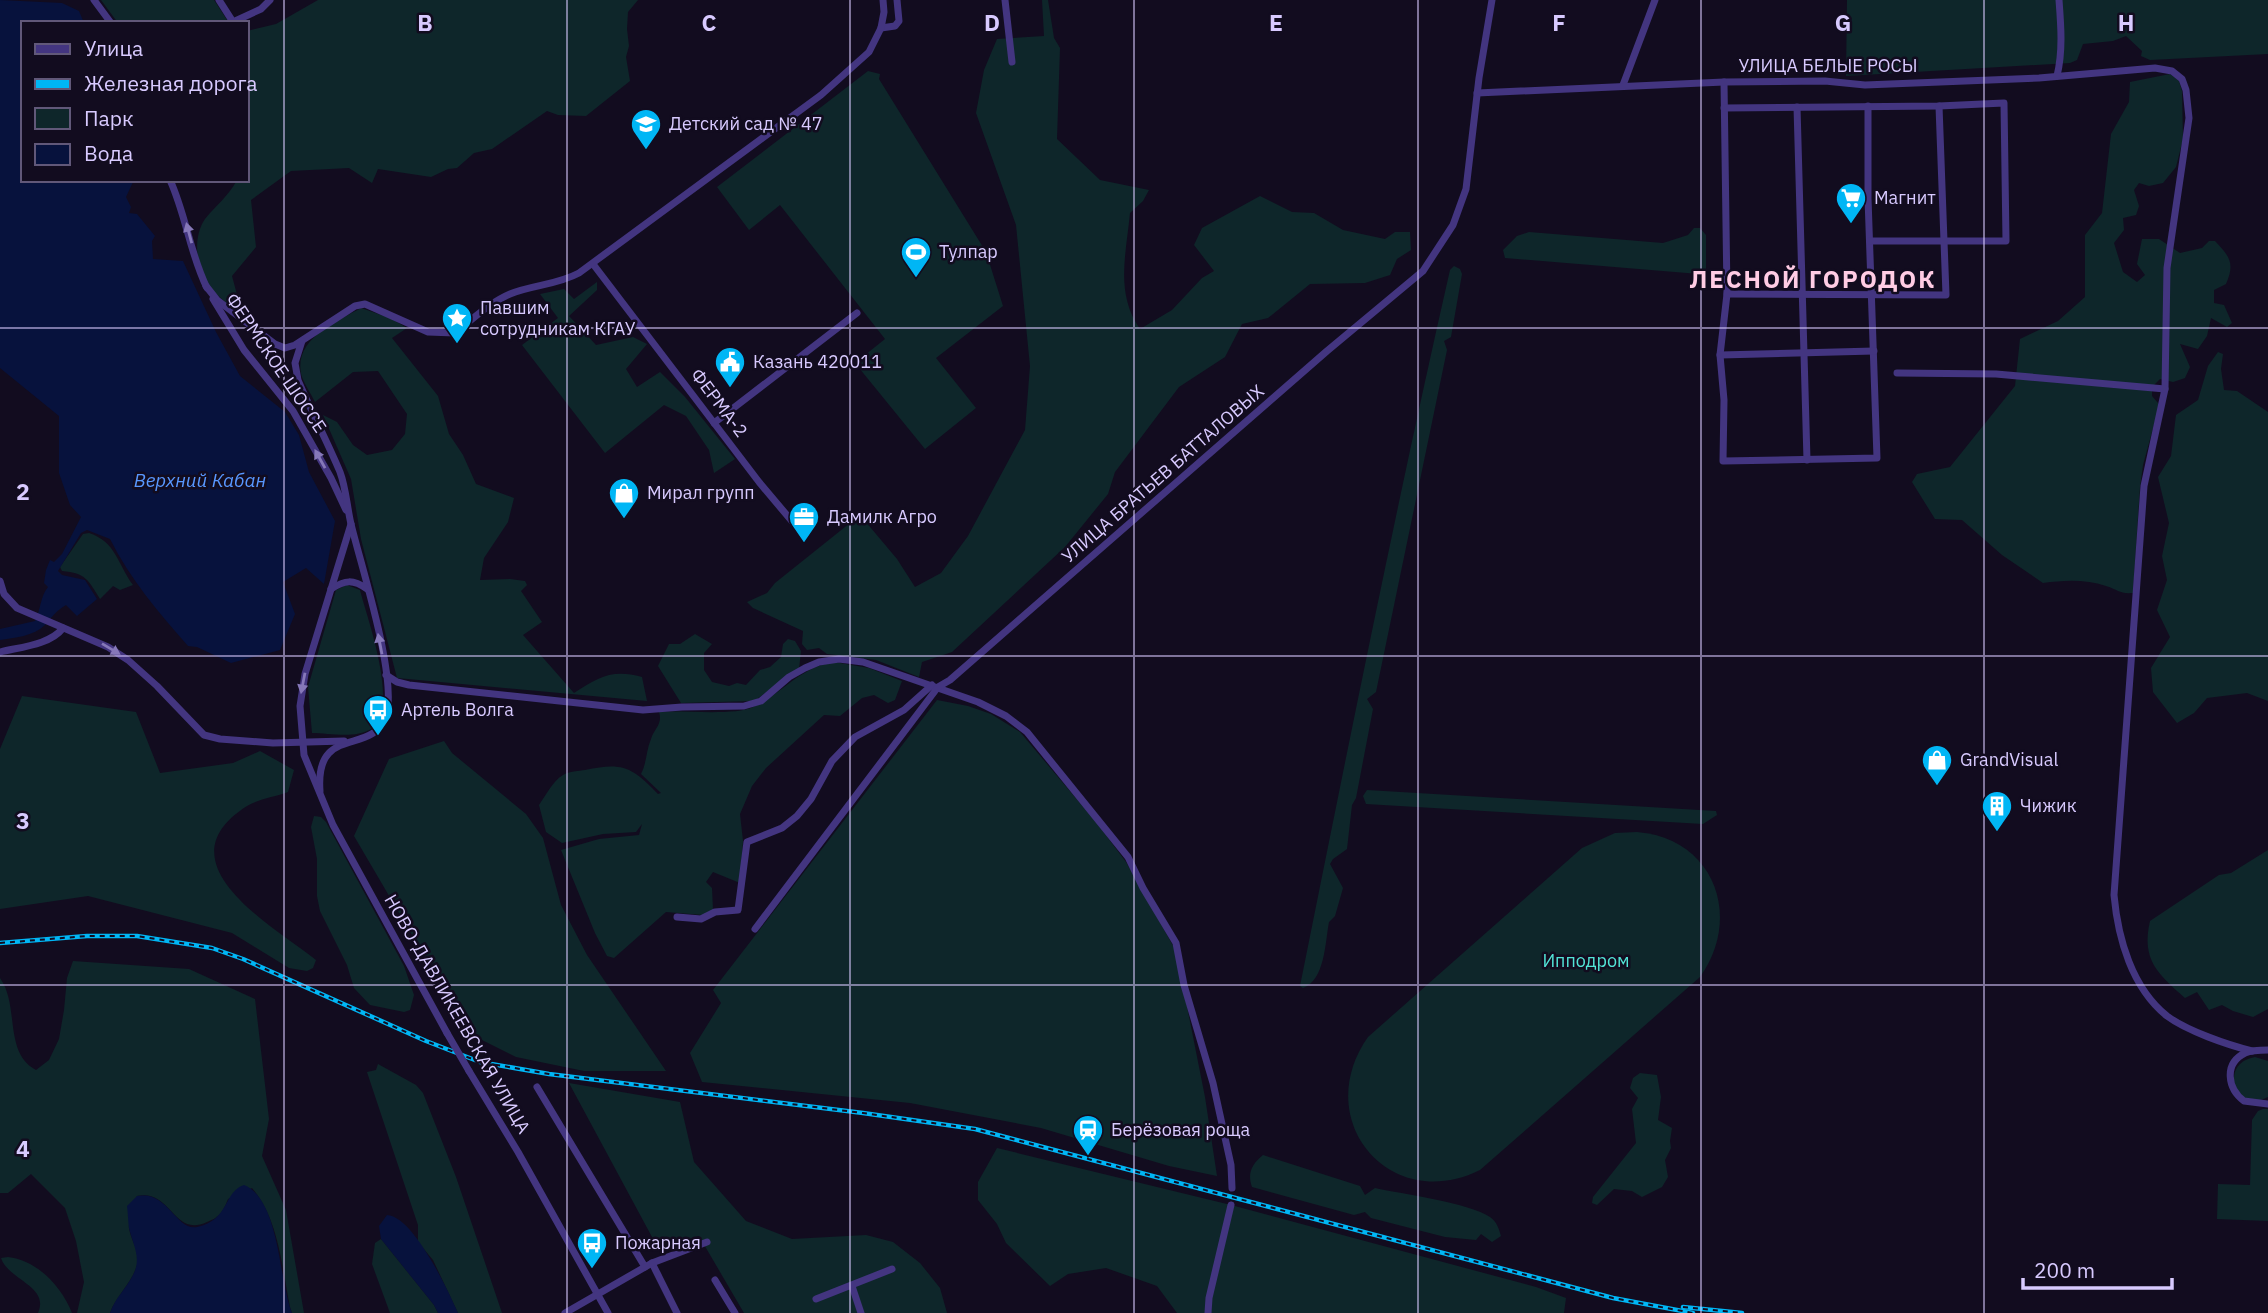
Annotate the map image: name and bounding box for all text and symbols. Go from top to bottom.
text: B [417,7,433,37]
text: C [702,7,717,37]
text: D [984,7,1000,37]
text: E [1269,7,1283,37]
text: F [1552,7,1566,37]
text: G [1835,7,1851,37]
text: H [2118,7,2134,37]
legend [21,21,248,182]
text: Улица [84,34,143,62]
street label: УЛИЦА БЕЛЫЕ РОСЫ [1738,54,1918,77]
text: Железная дорога [84,69,257,97]
text: Парк [84,104,134,132]
school or university icon: Детский сад № 47 [629,107,663,151]
place label: Детский сад № 47 [669,112,823,135]
text: Вода [84,139,133,167]
supermarket icon: Магнит [1834,181,1868,225]
place label: Магнит [1874,186,1936,209]
one-way arrow [183,222,194,244]
sports icon: Тулпар [899,235,933,279]
place label: Тулпар [939,240,998,263]
district label: ЛЕСНОЙ ГОРОДОК [1690,263,1936,295]
street label: ФЕРМСКОЕ ШОССЕ [221,288,332,437]
place label: Павшим сотрудникам КГАУ [480,296,636,340]
place icon: Павшим сотрудникам КГАУ [440,301,474,345]
public building icon: Казань 420011 [713,345,747,389]
place label: Казань 420011 [753,350,882,373]
street label: ФЕРМА-2 [686,364,753,442]
street label: УЛИЦА БРАТЬЕВ БАТТАЛОВЫХ [1057,379,1269,568]
one-way arrow [314,449,326,468]
water label: Верхний Кабан [134,468,266,492]
text: 2 [16,476,30,506]
shop icon: Мирал групп [607,476,641,520]
place label: Мирал групп [647,481,755,504]
office icon: Дамилк Агро [787,500,821,544]
place label: Дамилк Агро [827,505,937,528]
one-way arrow [375,633,386,655]
one-way arrow [101,643,121,656]
one-way arrow [298,672,309,694]
bus stop icon: Артель Волга [361,693,395,737]
place label: Артель Волга [401,698,514,721]
shop icon: GrandVisual [1920,743,1954,787]
place label: GrandVisual [1960,748,2058,771]
building icon: Чижик [1980,789,2014,833]
place label: Чижик [2020,794,2077,817]
text: 3 [16,805,30,835]
street label: НОВО-ДАВЛИКЕЕВСКАЯ УЛИЦА [379,890,536,1138]
park label: Ипподром [1542,949,1630,972]
station icon: Берёзовая роща [1071,1113,1105,1157]
place label: Берёзовая роща [1111,1118,1251,1141]
text: 4 [16,1133,30,1163]
bus stop icon: Пожарная [575,1226,609,1270]
place label: Пожарная [615,1231,701,1254]
scale bar [2023,1246,2172,1290]
text: 200 m [2034,1256,2095,1284]

